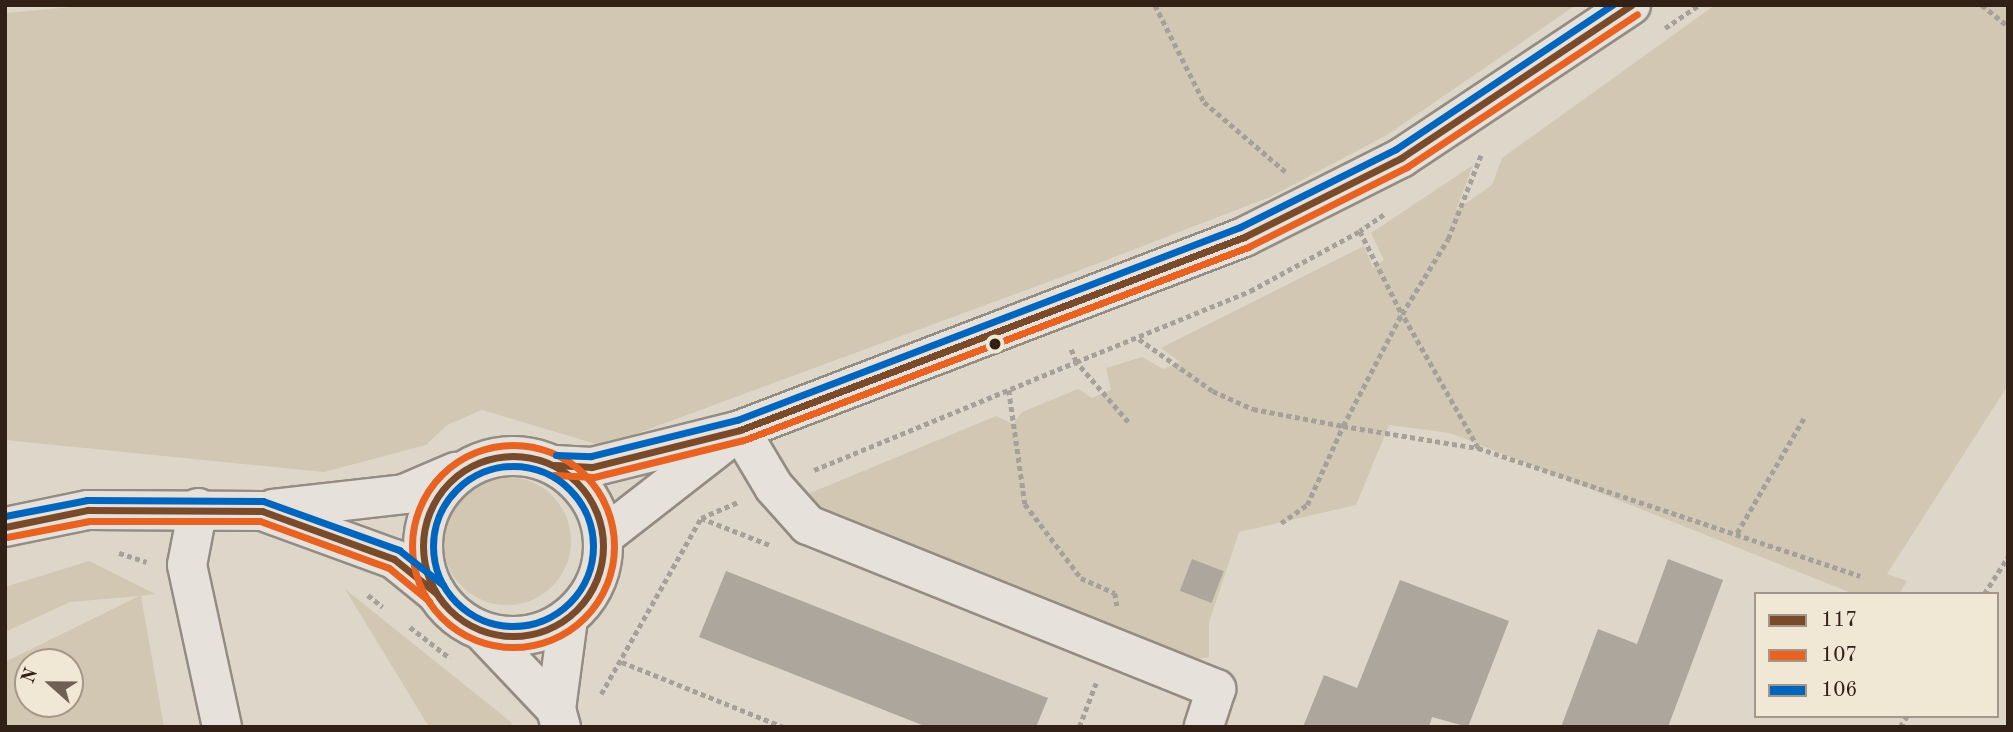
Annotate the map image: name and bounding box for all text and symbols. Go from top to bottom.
unlabelled marker [988,337,1002,351]
legend [1754,592,1999,718]
text: 117 [1821,610,1858,631]
text: 107 [1821,645,1858,666]
north arrow [14,648,84,718]
text: N [19,666,42,686]
text: 106 [1821,680,1858,701]

